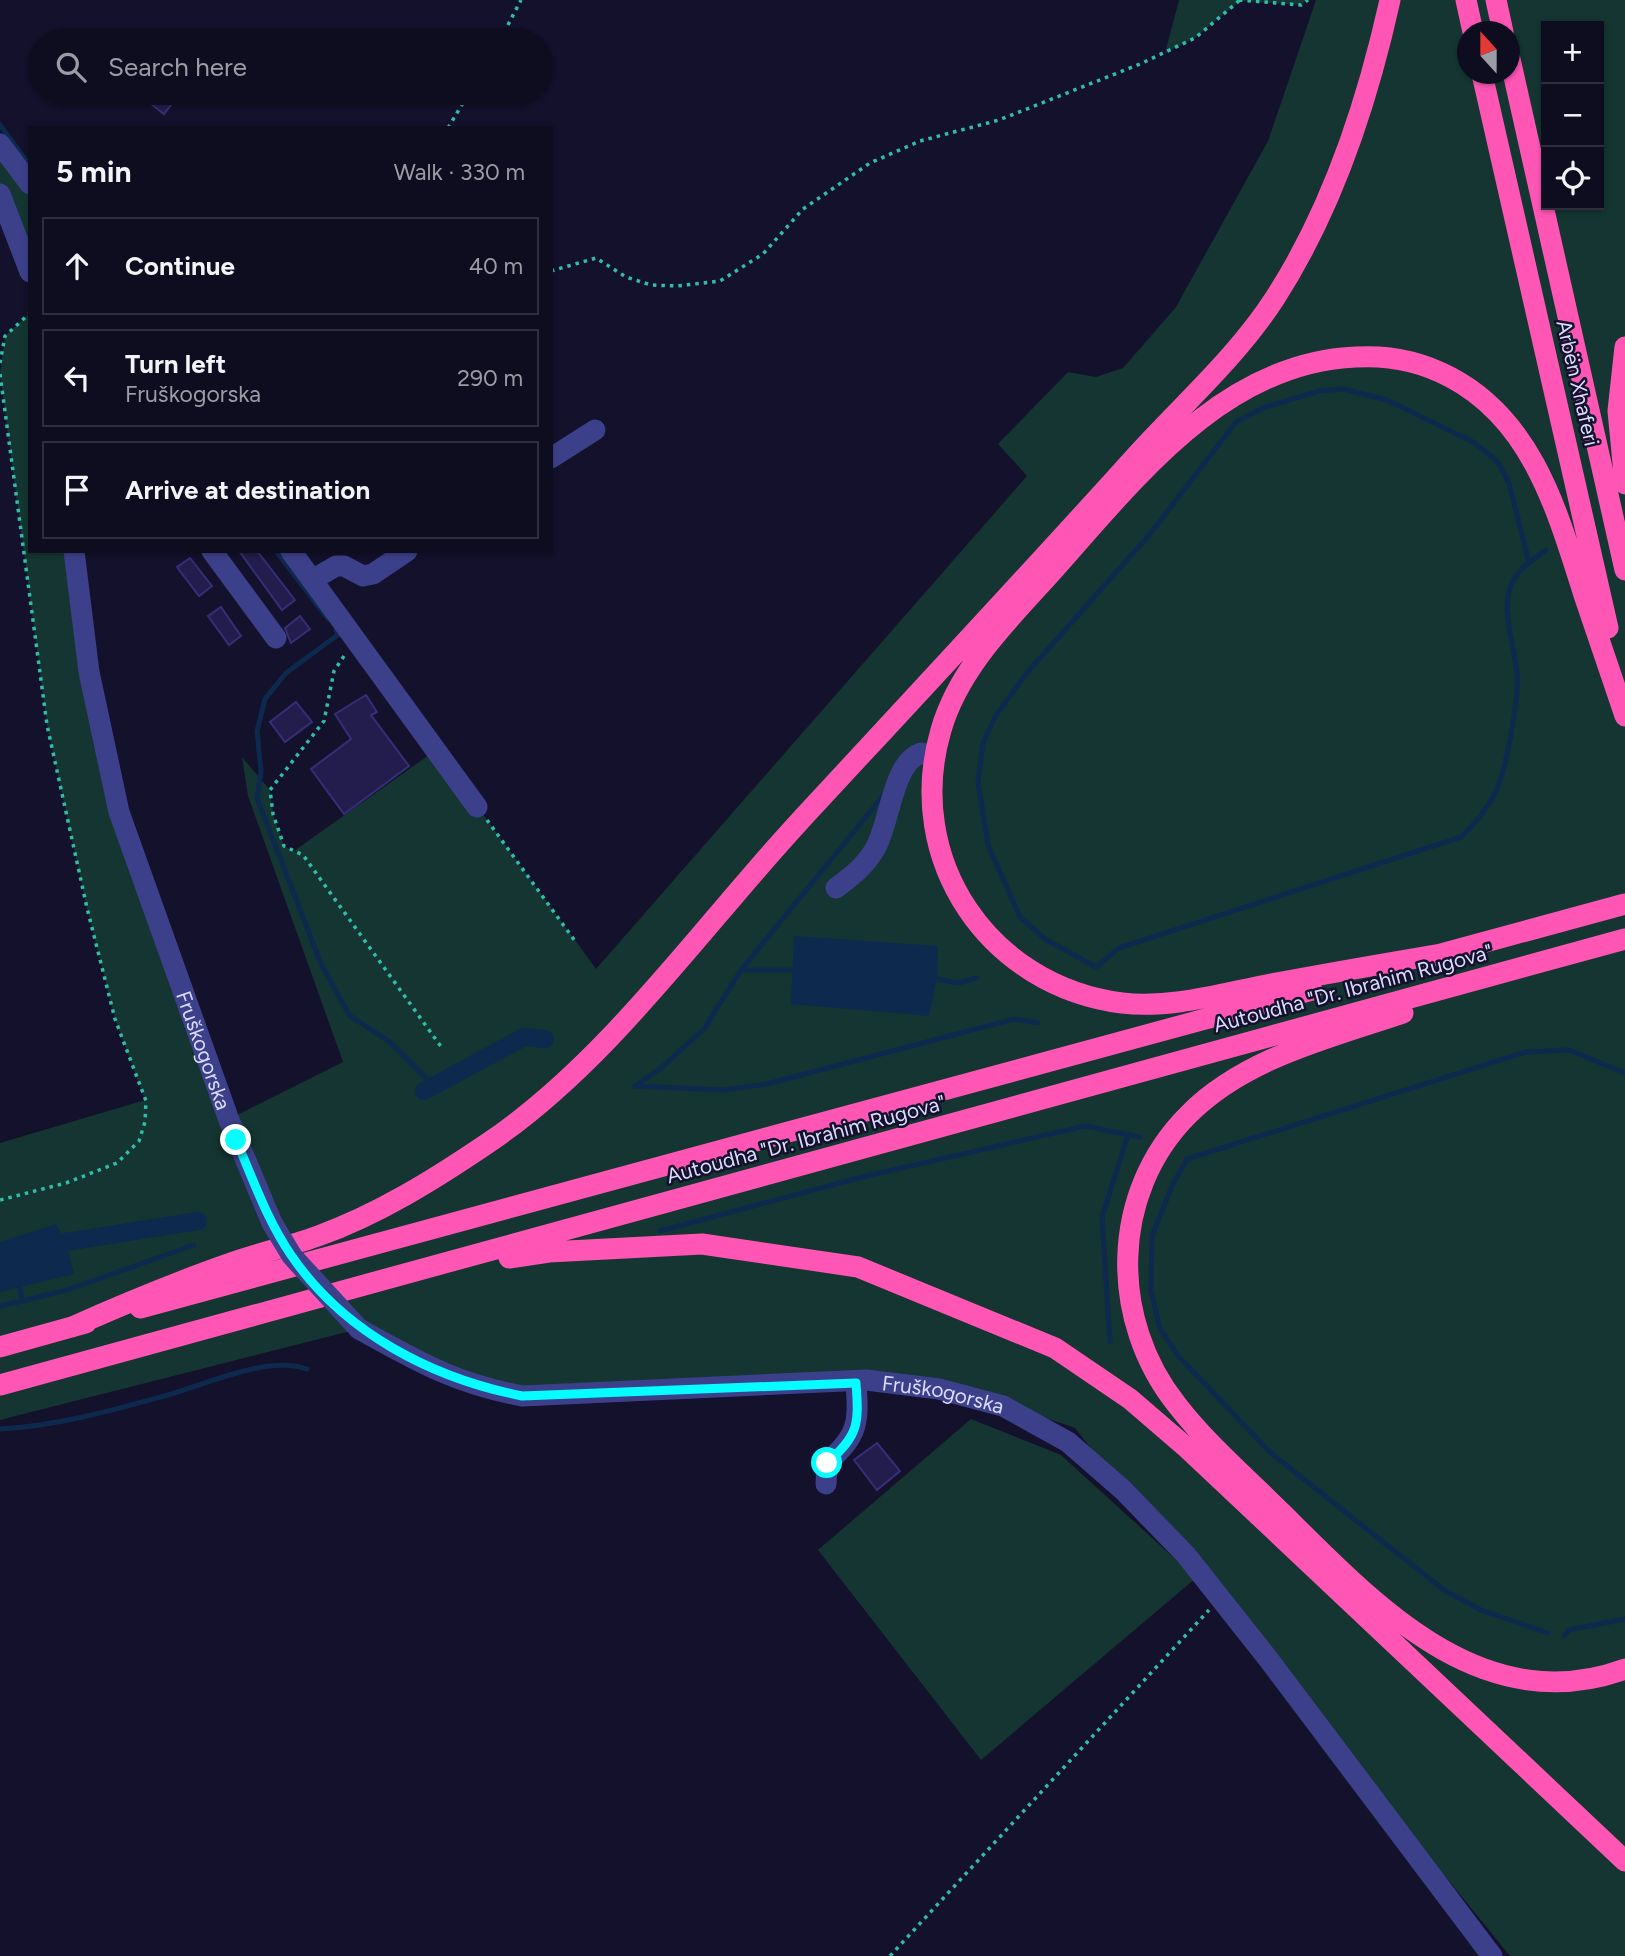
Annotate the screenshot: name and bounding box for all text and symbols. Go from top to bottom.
north arrow [1457,21,1520,84]
map controls [1541,21,1604,210]
button: + [1541,21,1604,84]
search box [28,28,553,105]
icon: search [52,48,90,86]
text: Search here [108,51,247,83]
button: − [1541,84,1604,147]
button: locate [1541,147,1604,210]
text: 5 min [56,153,132,190]
text: Walk · 330 m [394,158,525,186]
icon: ahead [58,247,96,285]
text: Continue [125,250,235,282]
text: 40 m [469,252,523,280]
street label: Arbën Xhaferi [1551,318,1605,448]
text: Turn left [125,348,226,380]
icon: left [58,359,96,397]
text: 290 m [457,364,523,392]
text: Fruškogorska [125,380,261,408]
icon: arrive [58,471,96,509]
text: Arrive at destination [125,474,370,506]
street label: Autoudha "Dr. Ibrahim Rugova" [1211,939,1495,1037]
street label: Fruškogorska [171,987,237,1113]
street label: Autoudha "Dr. Ibrahim Rugova" [664,1090,948,1188]
route end [220,1124,251,1155]
street label: Fruškogorska [881,1370,1007,1418]
route start [811,1447,842,1478]

